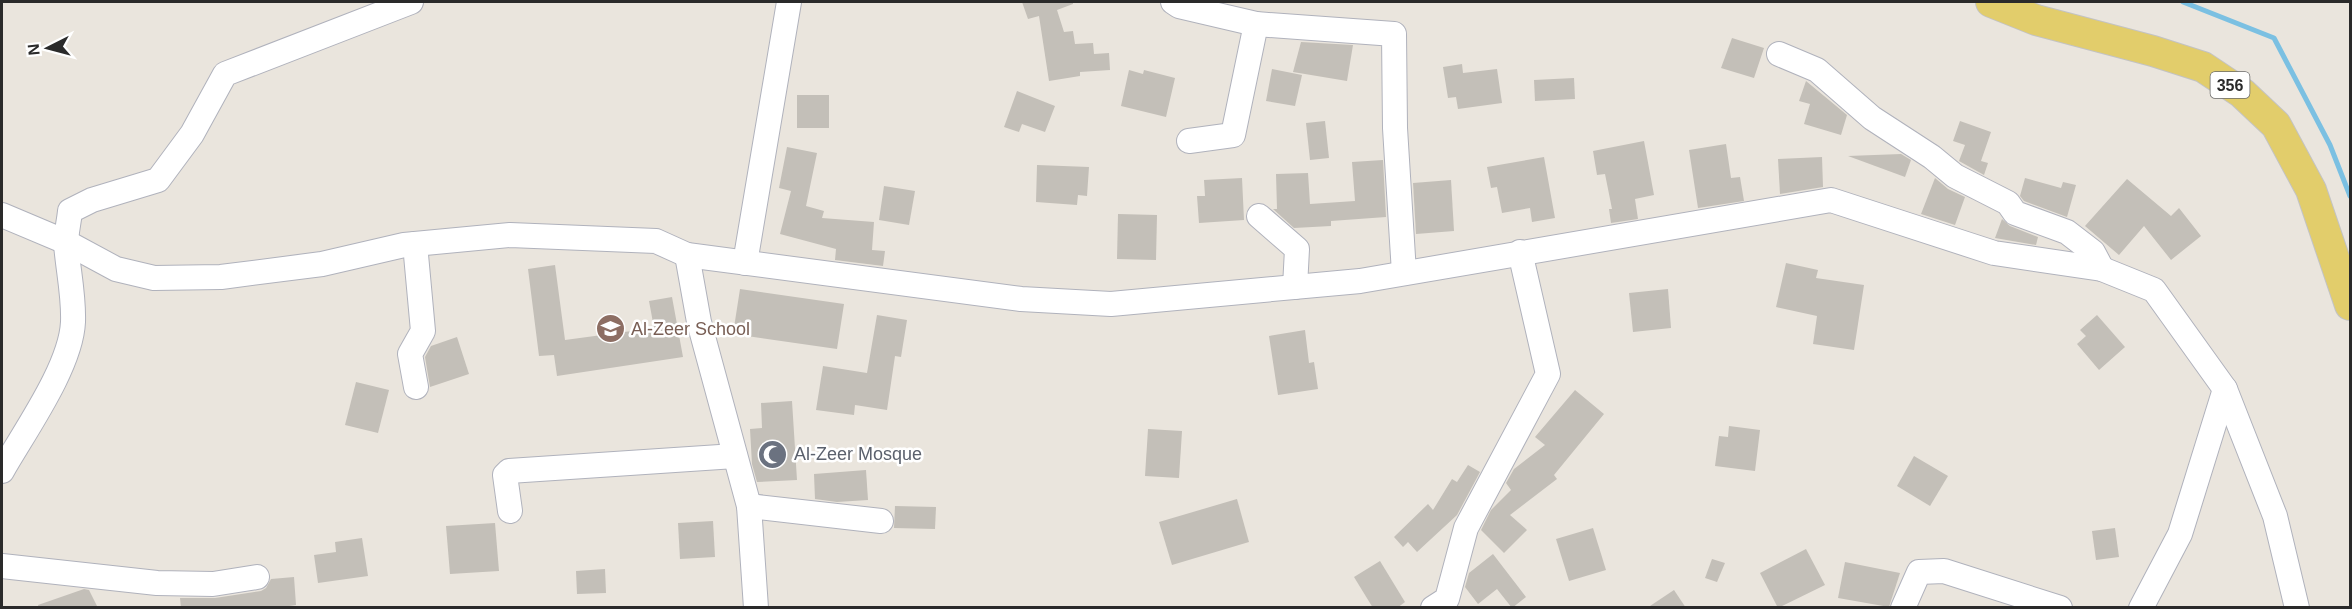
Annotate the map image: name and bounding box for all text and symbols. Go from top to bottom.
north arrow [18,18,78,78]
text: N [25,43,43,56]
road number: 356 [2210,72,2250,98]
school or university icon: Al-Zeer School [594,313,626,345]
place label: Al-Zeer School [631,319,750,339]
mosque icon: Al-Zeer Mosque [757,438,789,470]
place label: Al-Zeer Mosque [794,444,922,464]

